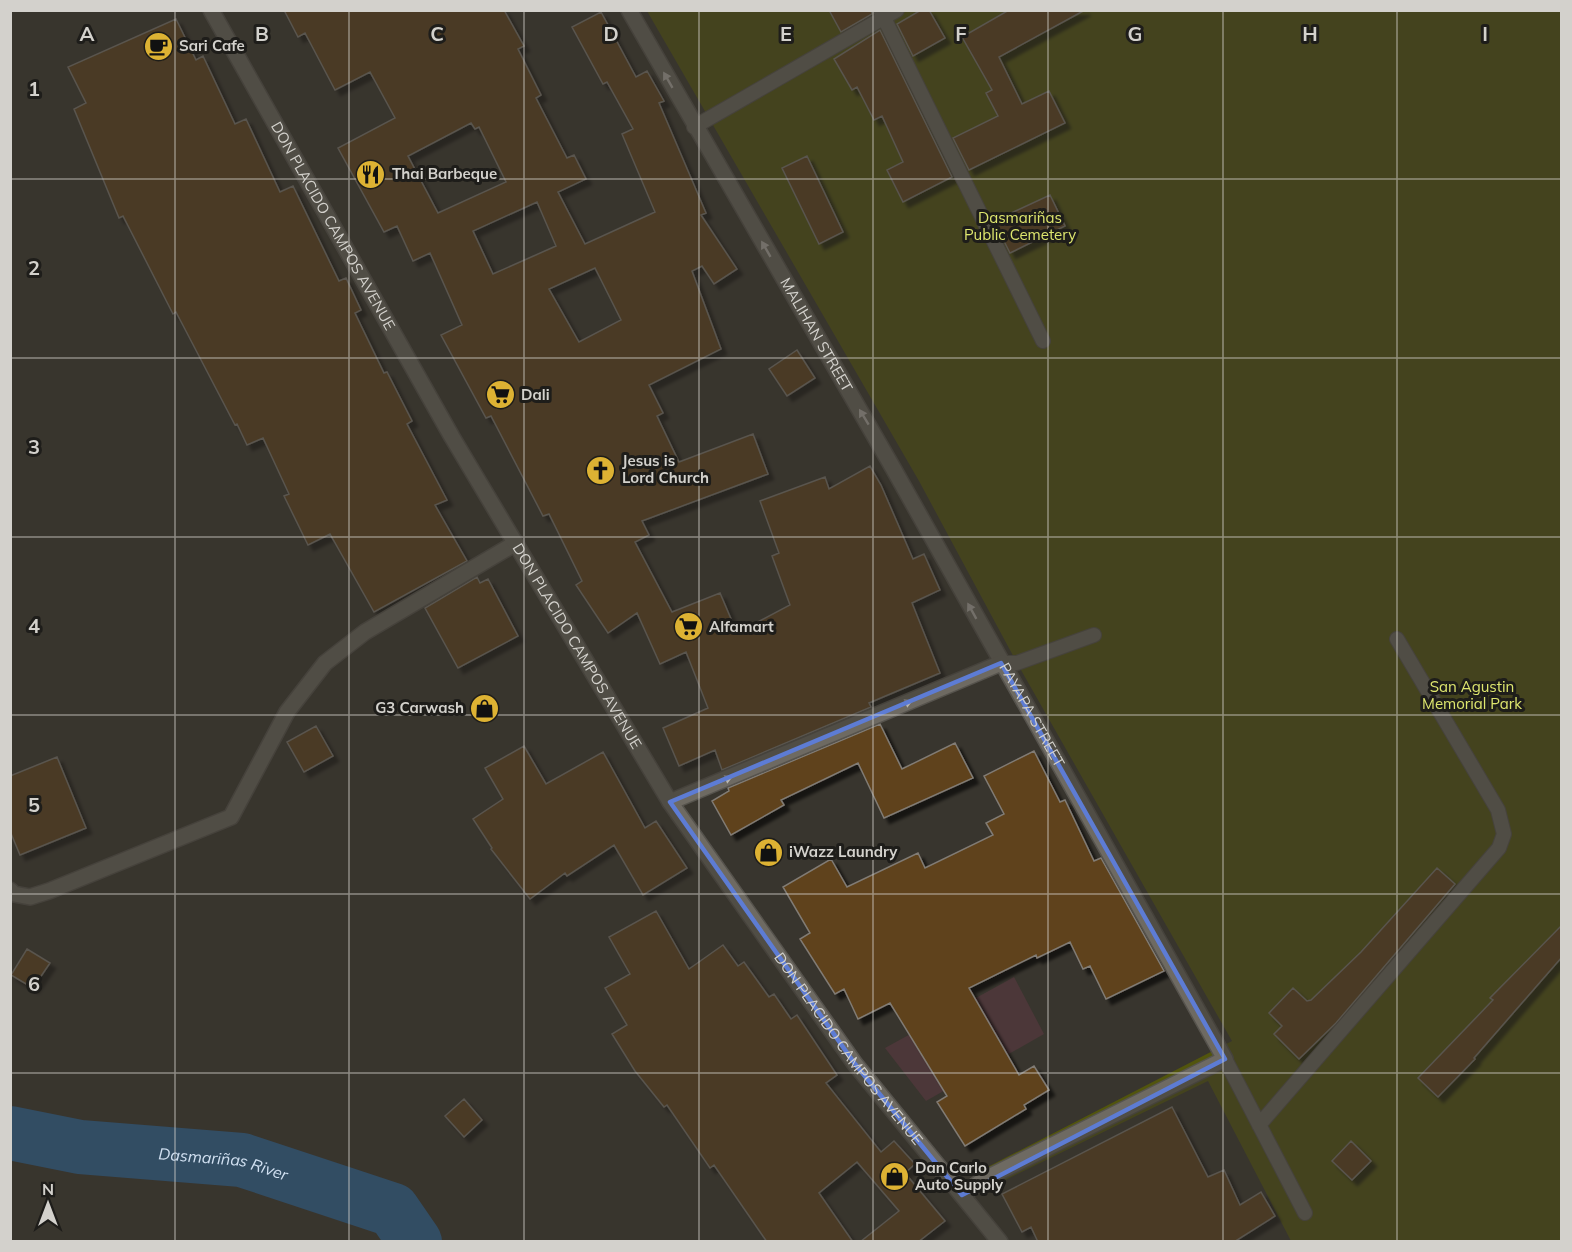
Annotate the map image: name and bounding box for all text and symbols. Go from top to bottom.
text: A [80,21,95,46]
text: B [255,21,269,46]
text: C [430,21,444,46]
text: D [603,21,619,46]
text: E [780,21,792,46]
text: F [955,21,967,46]
text: G [1128,21,1142,46]
text: H [1302,21,1318,46]
text: I [1482,21,1488,46]
cafe icon: Sari Cafe [142,30,174,62]
place label: Sari Cafe [179,36,245,55]
one-way arrow [663,71,673,88]
text: 1 [28,76,40,101]
street label: DON PLACIDO CAMPOS AVENUE [267,118,400,333]
restaurant icon: Thai Barbeque [355,158,387,190]
place label: Thai Barbeque [392,164,497,183]
park label: Dasmariñas Public Cemetery [964,208,1076,244]
one-way arrow [760,241,771,257]
text: 2 [28,255,40,280]
street label: MALIHAN STREET [776,274,857,395]
supermarket icon: Dali [484,379,516,411]
place label: Dali [521,385,550,404]
one-way arrow [858,409,869,425]
text: 3 [28,434,40,459]
place label: Jesus is Lord Church [622,451,709,487]
church icon: Jesus is Lord Church [585,454,617,486]
street label: DON PLACIDO CAMPOS AVENUE [509,540,646,752]
one-way arrow [967,603,977,620]
supermarket icon: Alfamart [672,611,704,643]
text: 4 [28,613,40,638]
place label: Alfamart [709,617,774,636]
street label: PAYAPA STREET [995,659,1069,770]
park label: San Agustin Memorial Park [1422,677,1522,713]
shop icon: G3 Carwash [469,692,501,724]
place label: G3 Carwash [375,698,464,717]
one-way arrow [895,699,913,709]
one-way arrow [715,775,733,784]
text: 5 [28,792,40,817]
shop icon: iWazz Laundry [752,836,784,868]
place label: iWazz Laundry [789,842,898,861]
street label: DON PLACIDO CAMPOS AVENUE [770,948,927,1149]
text: 6 [28,971,40,996]
water label: Dasmariñas River [158,1143,292,1185]
place label: Dan Carlo Auto Supply [915,1158,1004,1194]
shop icon: Dan Carlo Auto Supply [878,1161,910,1193]
north arrow [18,1174,78,1234]
text: N [42,1179,54,1199]

